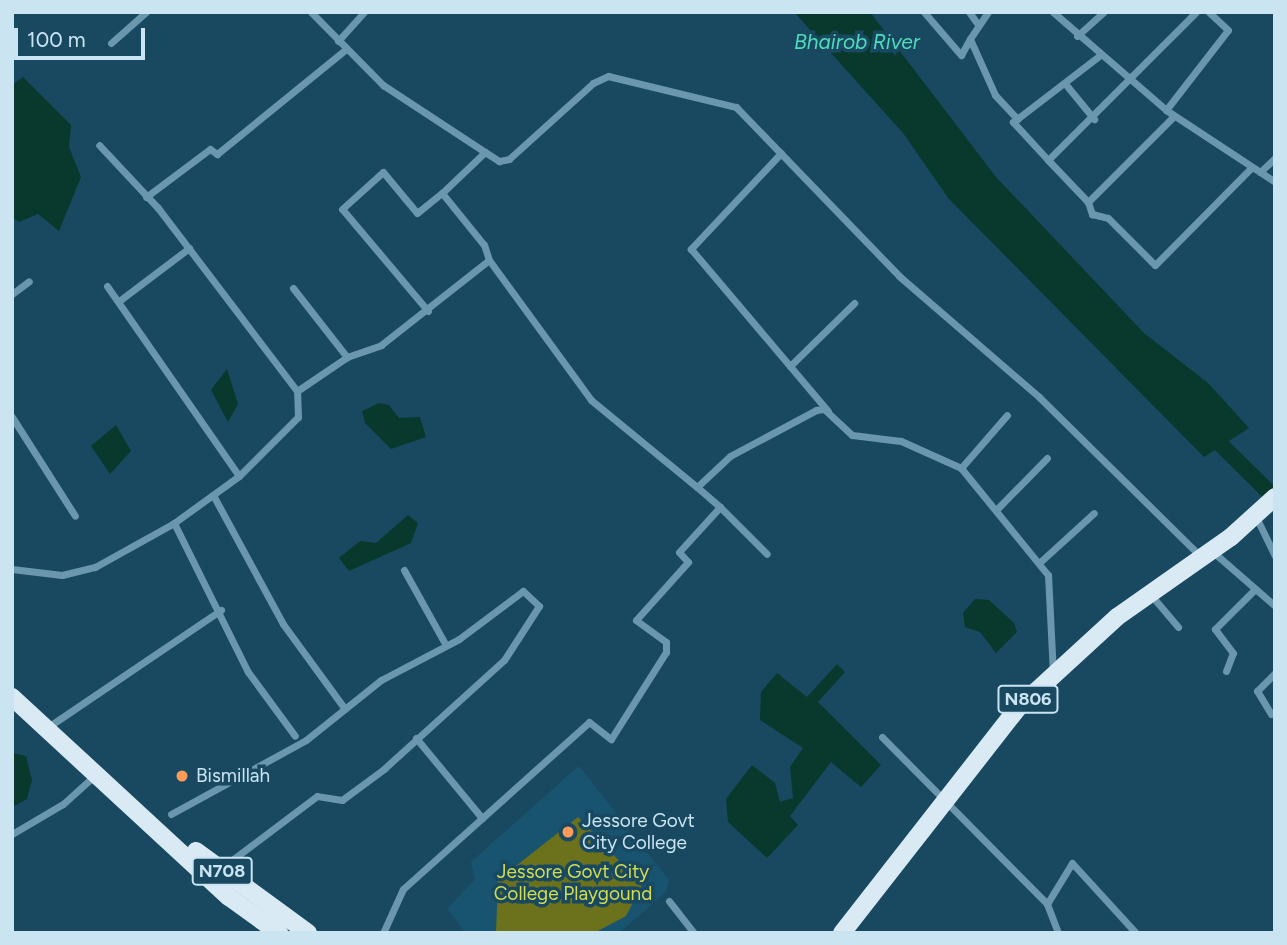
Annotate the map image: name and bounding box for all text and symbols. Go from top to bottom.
scale bar [18,14,149,58]
text: 100 m [27,27,86,52]
water label: Bhairob River [794,29,920,55]
road number: N806 [996,684,1060,714]
place label: Bismillah [196,765,270,787]
marker: Bismillah [174,768,190,784]
place label: Jessore Govt City College [582,810,695,854]
marker: Jessore Govt City College [560,824,576,840]
road number: N708 [190,856,254,886]
park label: Jessore Govt City College Playgound [494,861,652,905]

